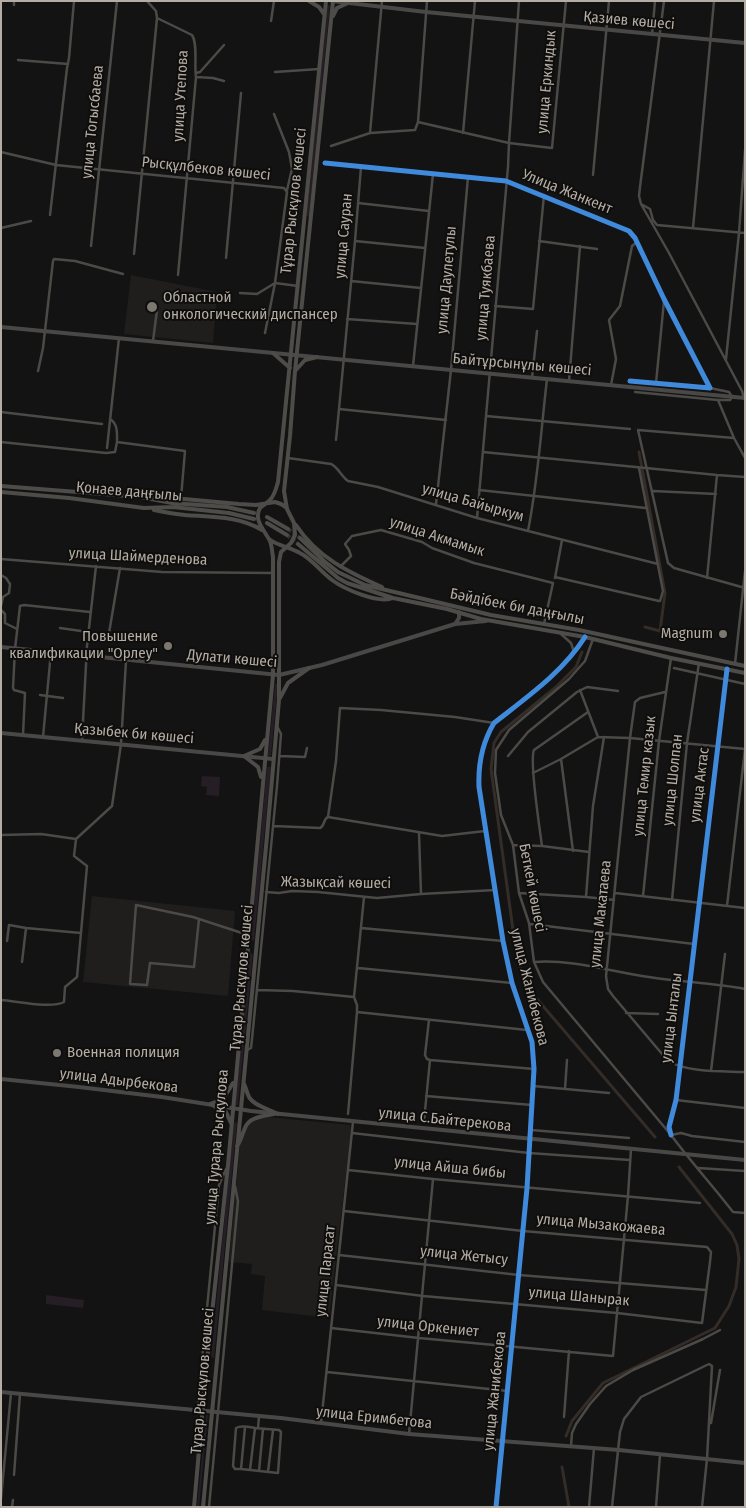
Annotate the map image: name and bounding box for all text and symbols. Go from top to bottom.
street label: Қазиев көшесі [583,8,675,34]
street label: улица Еркиндык [534,30,560,134]
street label: улица Утепова [170,50,192,142]
street label: улица Тогысбаева [78,64,108,180]
street label: Тұрар Рыскұлов көшесі [277,127,311,275]
street label: Рысқұлбеков көшесі [141,153,271,185]
street label: Улица Жанкент [519,166,615,218]
street label: улица Сауран [331,193,357,279]
street label: улица Даулетулы [433,225,461,335]
street label: улица Туякбаева [472,235,500,341]
place label: Областной онкологический диспансер [163,289,338,324]
marker: Областной онкологический диспансер [145,300,159,314]
street label: Байтұрсынұлы көшесі [452,350,592,380]
street label: Қонаев даңғылы [75,478,183,506]
street label: улица Байыркум [420,480,526,526]
street label: улица Акмамык [387,513,487,561]
street label: улица Шаймерденова [68,544,208,570]
street label: Бәйдібек би даңғылы [448,585,586,629]
place label: Magnum [661,625,713,643]
place label: Повышение квалификации "Орлеу" [9,628,158,663]
marker: Magnum [717,628,729,640]
marker: Повышение квалификации "Орлеу" [162,640,174,652]
street label: Дулати көшесі [186,646,278,672]
street label: улица Темир казык [630,715,660,837]
street label: Қазыбек би көшесі [73,720,195,748]
street label: улица Шолпан [659,733,687,827]
street label: улица Актас [686,747,714,823]
street label: Беткей көшесі [515,842,549,934]
street label: улица Макатаева [586,859,616,969]
street label: Жазықсай көшесі [281,873,391,893]
street label: Тұрар Рыскұлов көшесі [227,904,257,1052]
street label: улица Жанибекова [506,926,552,1048]
street label: улица Ынталы [658,972,686,1064]
place label: Военная полиция [67,1044,180,1062]
marker: Военная полиция [51,1047,63,1059]
street label: улица Адырбекова [59,1065,179,1097]
street label: улица Турара Рыскулова [201,1069,233,1225]
street label: улица С.Байтерекова [378,1104,512,1136]
street label: улица Айша бибы [393,1153,507,1183]
street label: улица Мызакожаева [536,1210,666,1240]
street label: улица Парасат [312,1224,340,1318]
street label: улица Жетысу [419,1242,509,1270]
street label: улица Шанырак [528,1284,630,1310]
street label: Тұрар Рыскұлов көшесі [188,1307,218,1455]
street label: улица Оркениет [376,1313,480,1341]
street label: улица Жанибекова [480,1330,510,1452]
street label: улица Еримбетова [315,1403,433,1433]

